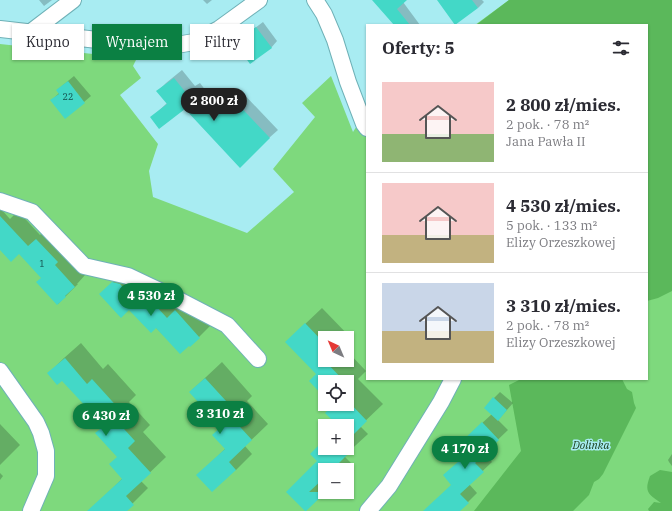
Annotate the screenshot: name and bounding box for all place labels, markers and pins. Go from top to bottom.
pin: 2 800 zł [173,88,255,122]
pin: 4 530 zł [110,283,192,317]
pin: 3 310 zł [179,401,261,435]
pin: 6 430 zł [65,403,147,437]
pin: 4 170 zł [424,436,506,470]

